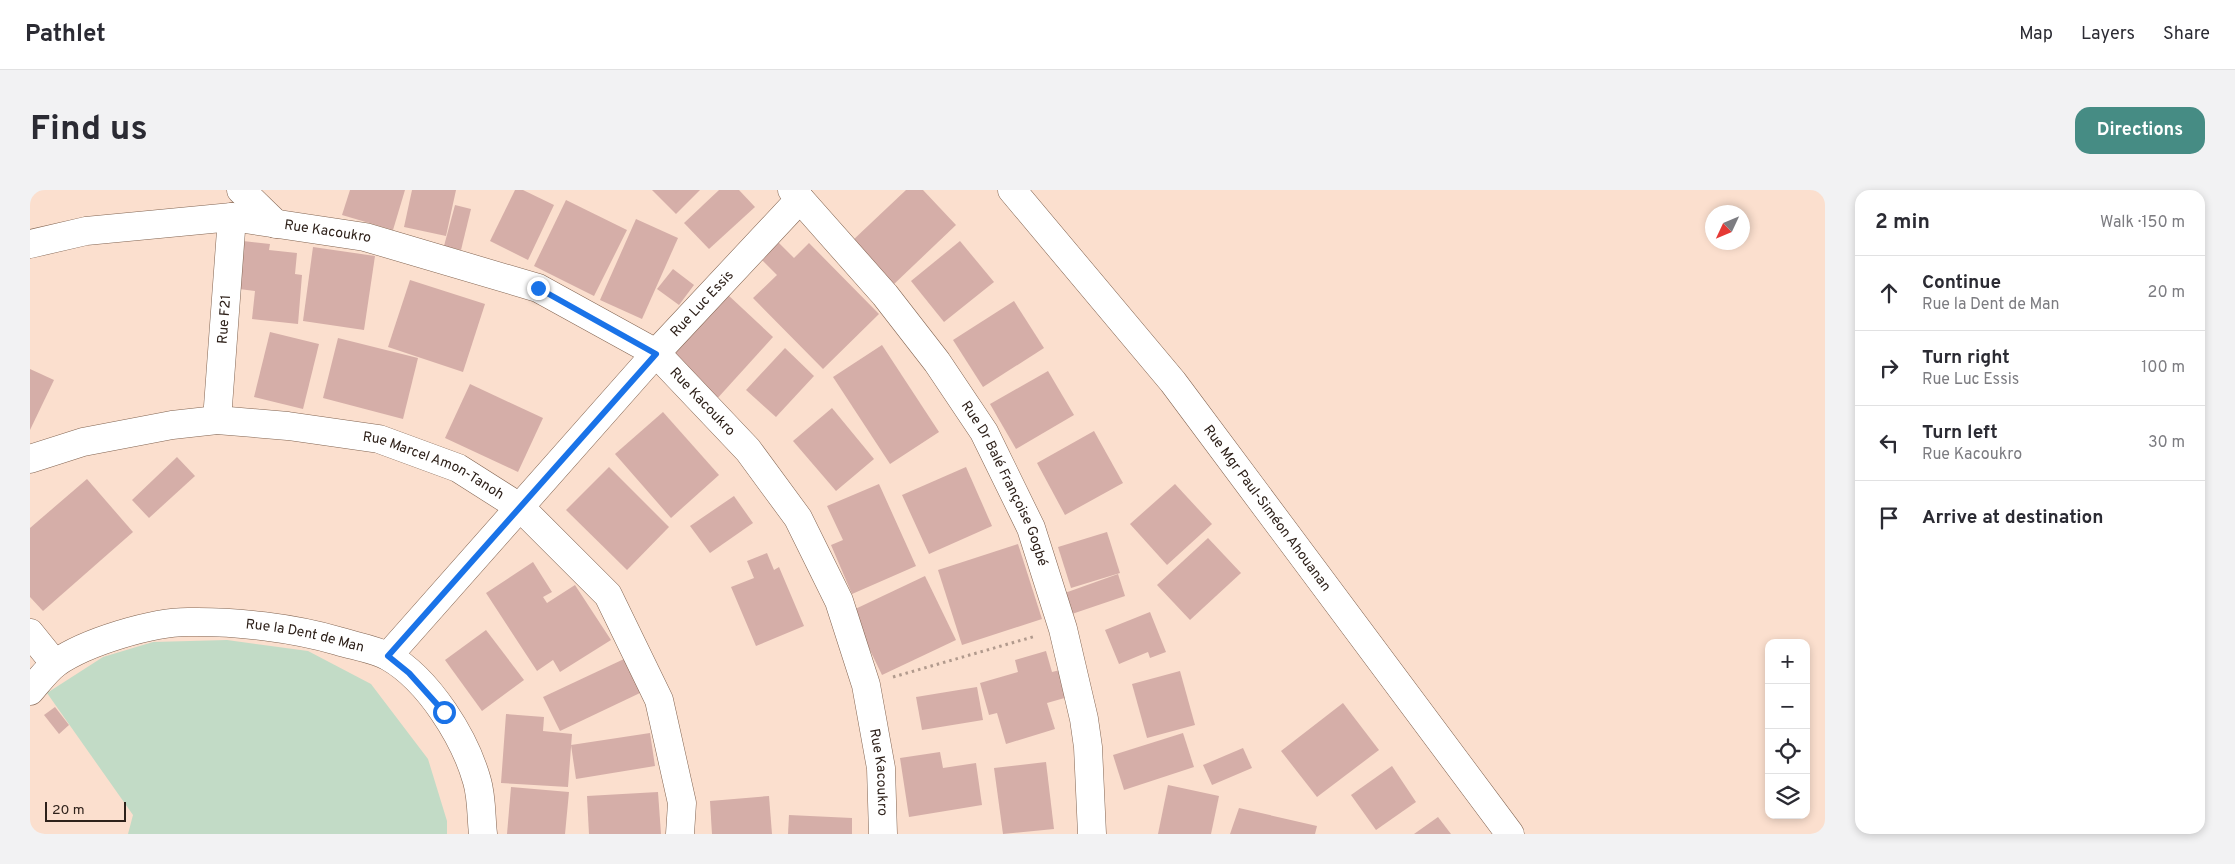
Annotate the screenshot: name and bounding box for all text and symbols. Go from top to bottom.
text: Pathlet [25,20,106,50]
text: Map [2019,23,2053,46]
text: Layers [2081,23,2135,46]
text: Share [2163,23,2210,46]
button: Directions [2075,107,2205,154]
text: Find us [30,108,148,152]
north arrow [1705,205,1750,250]
text: 2 min [1875,209,1930,236]
text: Walk · 150 m [2100,213,2185,233]
street label: Rue Kacoukro [283,216,374,247]
street label: Rue Luc Essis [667,267,737,341]
text: Continue [1922,271,2001,295]
route end [527,277,550,300]
icon: ahead [1875,279,1903,307]
text: 20 m [2148,283,2185,303]
street label: Rue F21 [214,294,235,344]
text: Rue la Dent de Man [1922,295,2060,315]
text: Turn right [1922,346,2010,370]
icon: right [1875,354,1903,382]
text: 100 m [2141,358,2185,378]
street label: Rue Kacoukro [666,364,739,440]
text: Rue Luc Essis [1922,370,2019,390]
street label: Rue Dr Balé Françoise Gogbé [957,398,1051,568]
text: Turn left [1922,421,1998,445]
street label: Rue Mgr Paul-Siméon Ahouanan [1200,422,1335,595]
street label: Rue Marcel Amon-Tanoh [362,428,507,503]
icon: left [1875,429,1903,457]
text: 30 m [2148,433,2185,453]
text: Rue Kacoukro [1922,445,2022,465]
icon: arrive [1875,504,1903,532]
text: Arrive at destination [1922,506,2103,530]
street label: Rue la Dent de Man [245,616,366,656]
map controls [1765,639,1810,819]
button: + [1765,639,1810,684]
button: − [1765,684,1810,729]
route start [433,701,456,724]
street label: Rue Kacoukro [866,727,891,816]
button: locate [1765,729,1810,774]
button: layers [1765,774,1810,819]
scale bar [45,799,126,822]
text: 20 m [52,802,85,819]

